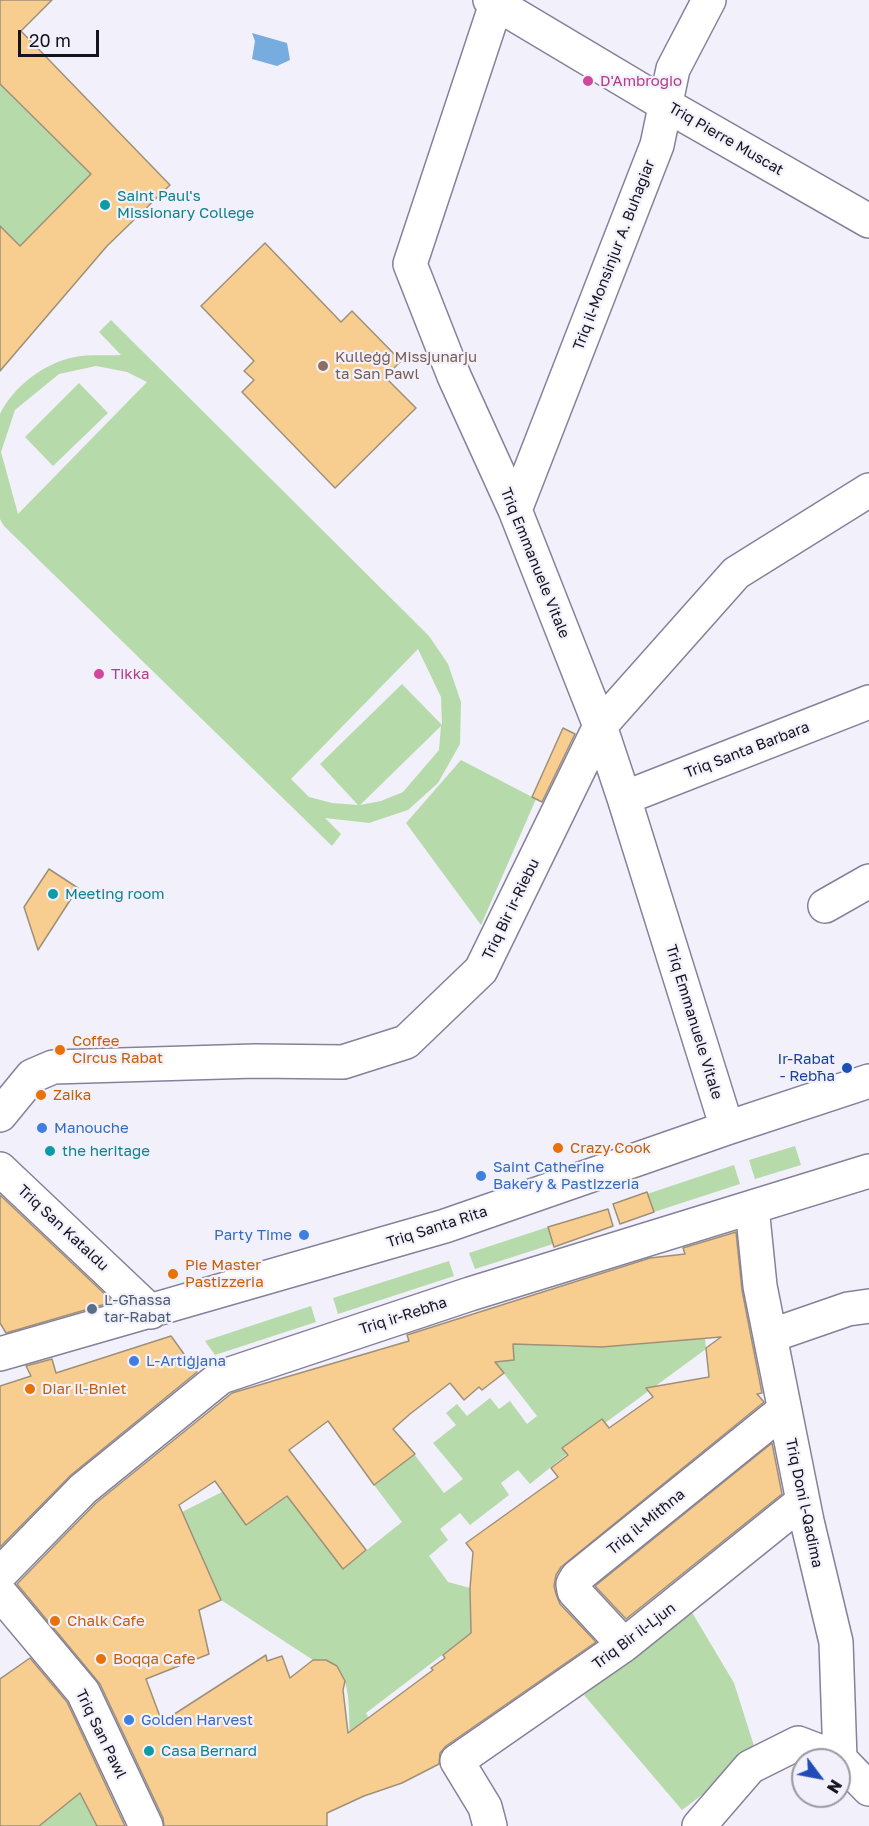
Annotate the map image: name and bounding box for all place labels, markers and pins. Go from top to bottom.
place label: D'Ambrogio [600,72,682,90]
marker: D'Ambrogio [581,74,595,88]
place label: Saint Paul's Missionary College [117,187,254,222]
marker: Saint Paul's Missionary College [98,198,112,212]
place label: Kulleġġ Missjunarju ta San Pawl [335,348,477,383]
marker: Kulleġġ Missjunarju ta San Pawl [316,359,330,373]
place label: Tikka [111,665,150,683]
marker: Tikka [92,667,106,681]
place label: Meeting room [65,885,164,903]
marker: Meeting room [46,887,60,901]
place label: Coffee Circus Rabat [72,1032,163,1067]
marker: Coffee Circus Rabat [53,1043,67,1057]
place label: Ir-Rabat - Rebħa [778,1050,835,1085]
marker: Ir-Rabat - Rebħa [840,1061,854,1075]
place label: Zaika [53,1086,91,1104]
marker: Zaika [34,1088,48,1102]
place label: Manouche [54,1119,129,1137]
marker: Manouche [35,1121,49,1135]
place label: Crazy Cook [570,1139,651,1157]
marker: Crazy Cook [551,1141,565,1155]
place label: the heritage [62,1142,150,1160]
marker: the heritage [43,1144,57,1158]
place label: Saint Catherine Bakery & Pastizzeria [493,1158,639,1193]
marker: Saint Catherine Bakery & Pastizzeria [474,1169,488,1183]
place label: Party Time [214,1226,292,1244]
marker: Party Time [297,1228,311,1242]
place label: Pie Master Pastizzeria [185,1256,264,1291]
marker: Pie Master Pastizzeria [166,1267,180,1281]
place label: L-Għassa tar-Rabat [104,1291,171,1326]
marker: L-Għassa tar-Rabat [85,1302,99,1316]
place label: L-Artiġjana [146,1352,226,1370]
marker: L-Artiġjana [127,1354,141,1368]
place label: Diar il-Bniet [42,1380,127,1398]
marker: Diar il-Bniet [23,1382,37,1396]
place label: Chalk Cafe [67,1612,145,1630]
marker: Chalk Cafe [48,1614,62,1628]
place label: Boqqa Cafe [113,1650,195,1668]
marker: Boqqa Cafe [94,1652,108,1666]
place label: Golden Harvest [141,1711,253,1729]
marker: Golden Harvest [122,1713,136,1727]
place label: Casa Bernard [161,1742,257,1760]
marker: Casa Bernard [142,1744,156,1758]

